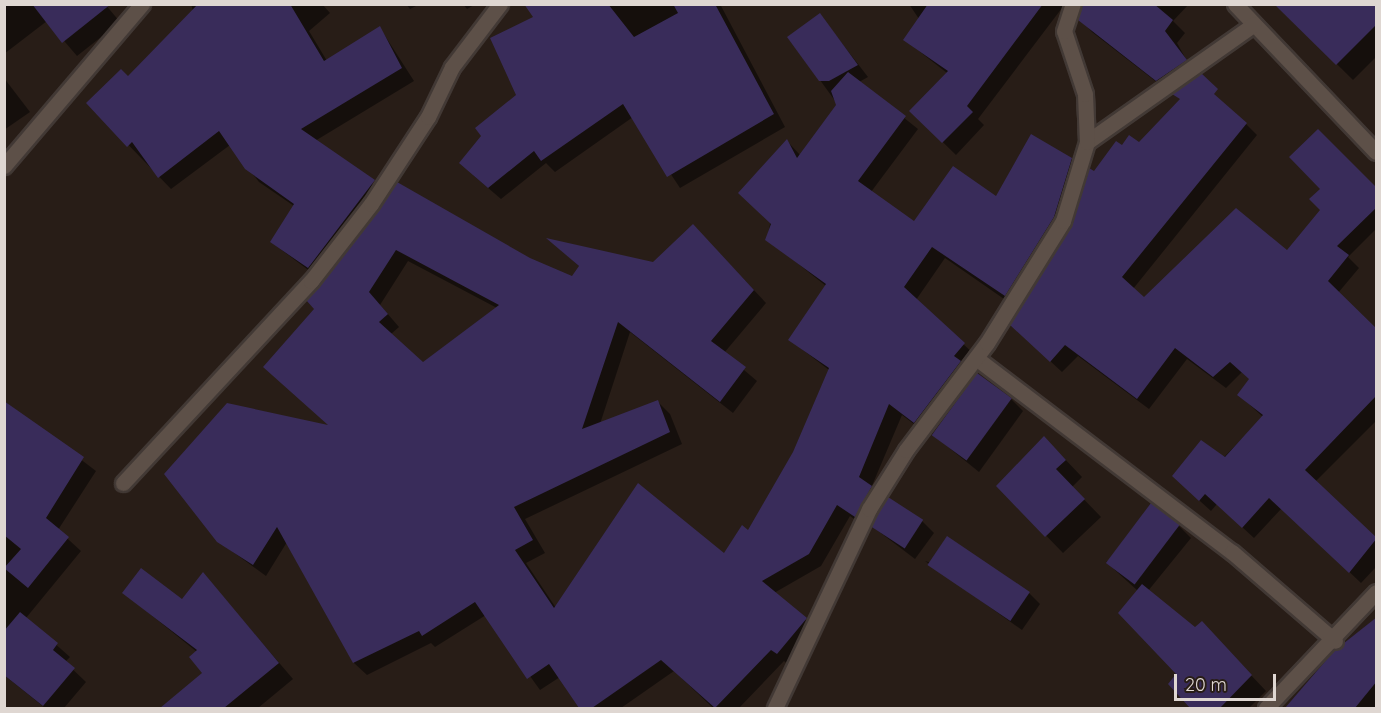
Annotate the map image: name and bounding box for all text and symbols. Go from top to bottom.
scale bar [1177,662,1279,700]
text: 20 m [1185,673,1227,696]

